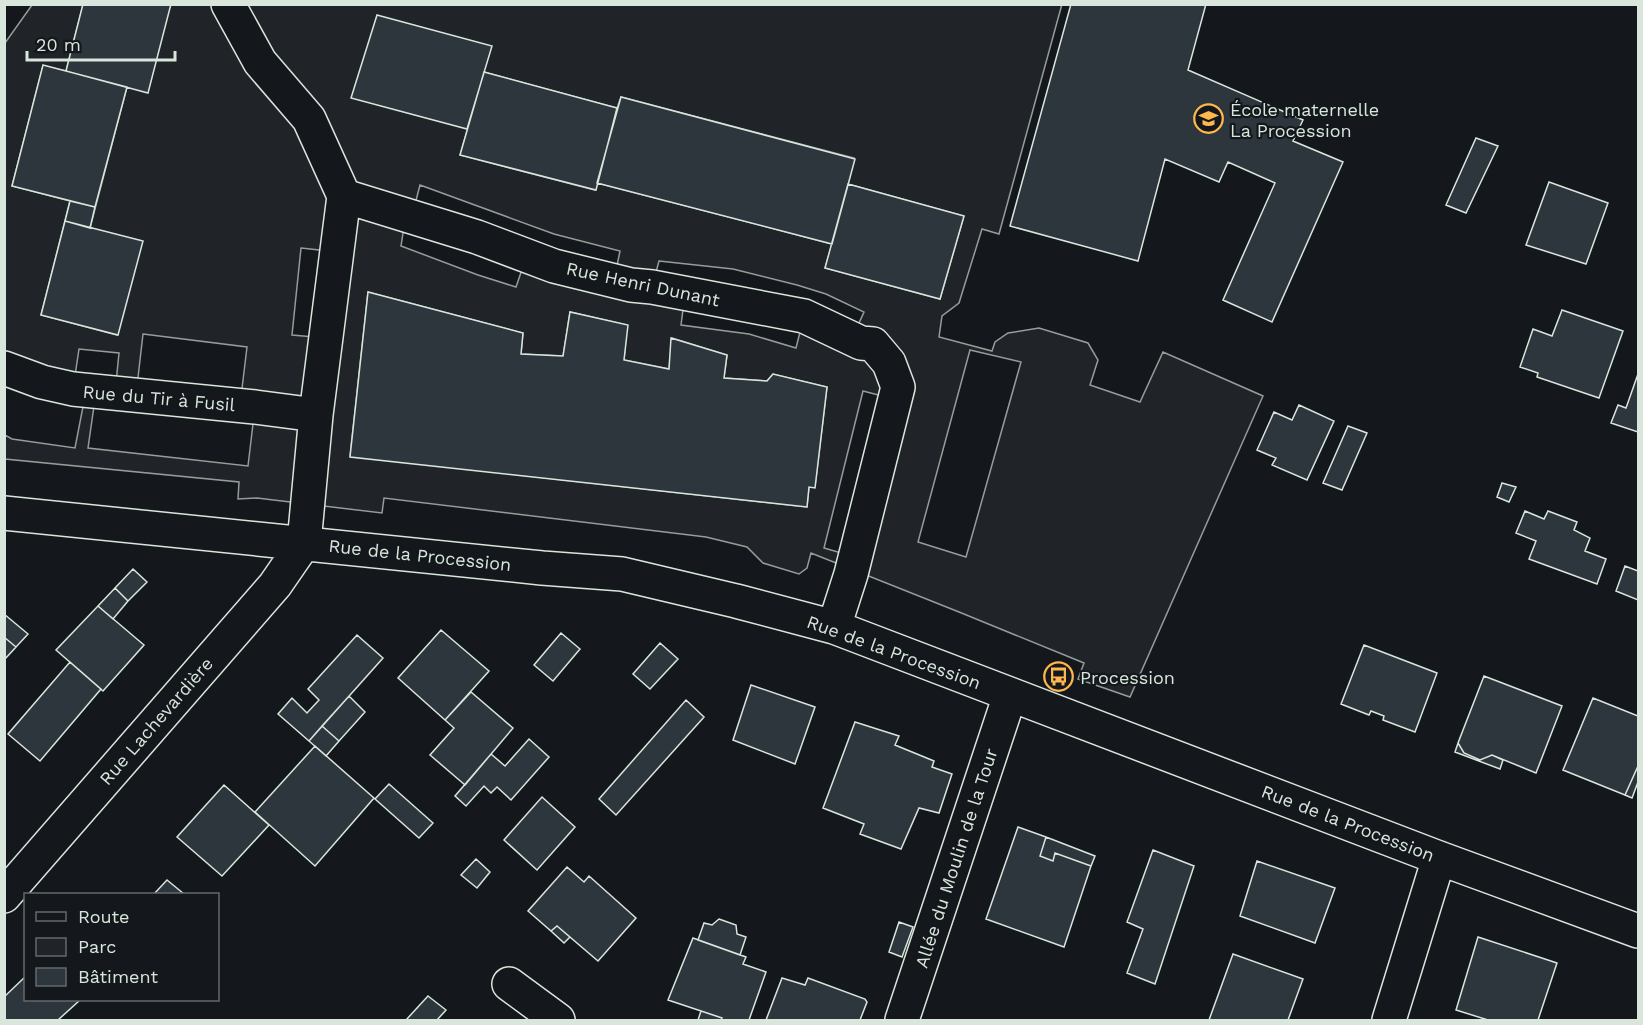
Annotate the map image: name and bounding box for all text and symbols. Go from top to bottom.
scale bar [27,24,176,62]
text: 20 m [36,34,81,55]
place label: École maternelle La Procession [1230,99,1379,141]
school or university icon: École maternelle La Procession [1193,103,1225,135]
street label: Rue Henri Dunant [564,257,722,311]
street label: Rue du Tir à Fusil [82,381,237,415]
street label: Rue de la Procession [328,535,512,575]
street label: Rue de la Procession [804,611,984,693]
street label: Rue Lachevardière [95,653,217,789]
bus stop icon: Procession [1043,661,1075,693]
place label: Procession [1080,667,1175,688]
street label: Allée du Moulin de la Tour [910,745,1002,971]
street label: Rue de la Procession [1259,780,1437,866]
legend [24,893,219,1001]
text: Route [78,906,130,927]
text: Parc [78,936,116,957]
text: Bâtiment [78,966,158,987]

